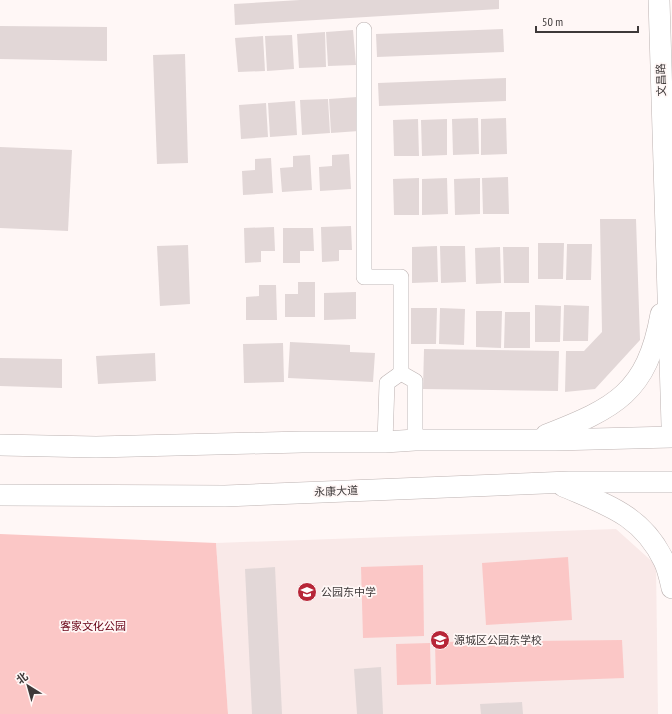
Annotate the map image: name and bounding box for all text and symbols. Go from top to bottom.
scale bar [536,8,638,34]
text: 50 m [542,14,563,29]
street label: 文昌路 [653,63,669,97]
street label: 永康大道 [314,483,358,499]
school or university icon: 公园东中学 [296,581,318,603]
place label: 公园东中学 [321,585,376,599]
park label: 客家文化公园 [60,619,126,633]
school or university icon: 源城区公园东学校 [429,629,451,651]
place label: 源城区公园东学校 [454,633,542,647]
north arrow [8,666,48,706]
text: 北 [13,669,31,687]

